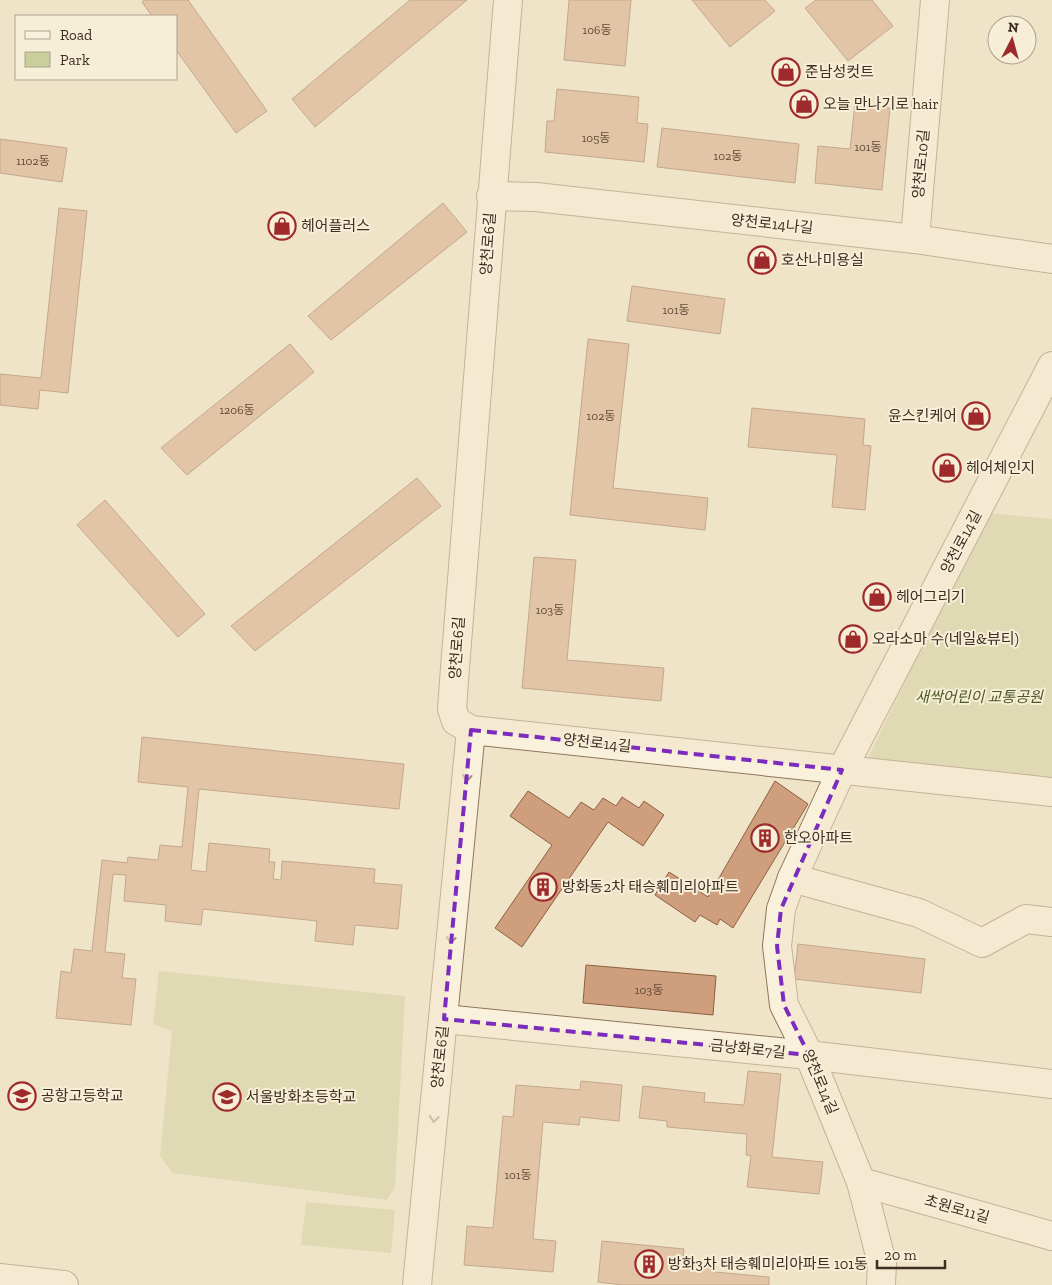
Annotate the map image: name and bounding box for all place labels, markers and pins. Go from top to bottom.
shop icon: 준남성컷트 [771,57,801,87]
place label: 준남성컷트 [805,63,874,81]
shop icon: 오늘 만나기로 hair [789,89,819,119]
place label: 오늘 만나기로 hair [823,95,939,113]
shop icon: 헤어플러스 [267,211,297,241]
place label: 헤어플러스 [301,217,370,235]
shop icon: 호산나미용실 [747,245,777,275]
place label: 호산나미용실 [781,251,864,269]
shop icon: 윤스킨케어 [961,401,991,431]
place label: 윤스킨케어 [888,407,957,425]
shop icon: 헤어체인지 [932,453,962,483]
place label: 헤어체인지 [966,459,1035,477]
shop icon: 헤어그리기 [862,582,892,612]
place label: 헤어그리기 [896,588,965,606]
shop icon: 오라소마 수(네일&뷰티) [838,624,868,654]
place label: 오라소마 수(네일&뷰티) [872,630,1019,648]
building icon: 한오아파트 [750,823,780,853]
place label: 한오아파트 [784,829,853,847]
building icon: 방화동2차 태승훼미리아파트 [528,872,558,902]
place label: 방화동2차 태승훼미리아파트 [562,878,739,896]
school or university icon: 공항고등학교 [7,1081,37,1111]
school or university icon: 서울방화초등학교 [212,1082,242,1112]
place label: 공항고등학교 [41,1087,124,1105]
place label: 서울방화초등학교 [246,1088,356,1106]
building icon: 방화3차 태승훼미리아파트 101동 [634,1249,664,1279]
place label: 방화3차 태승훼미리아파트 101동 [668,1255,868,1273]

